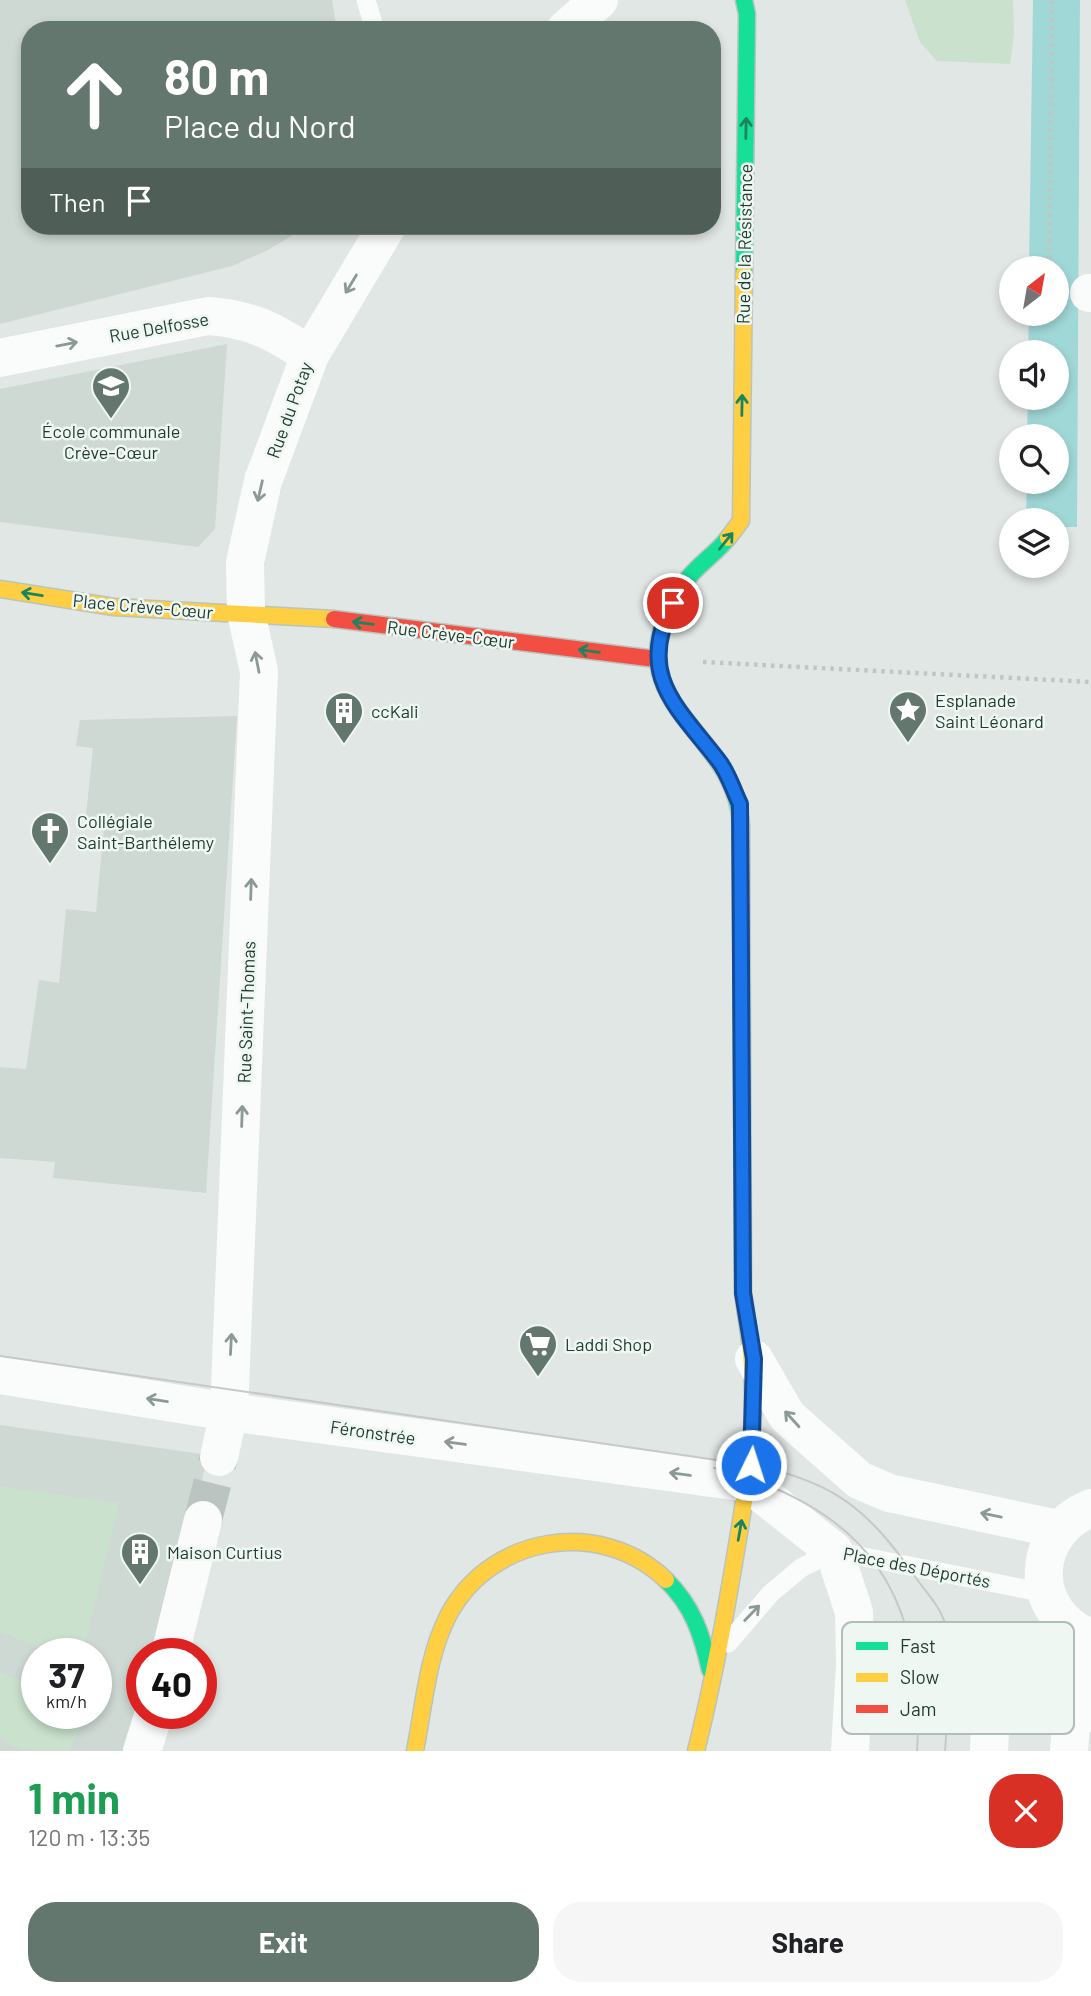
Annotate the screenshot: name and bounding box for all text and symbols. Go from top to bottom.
text: 80 m [164,46,269,105]
icon: ahead [49,49,140,140]
text: Place du Nord [164,106,356,144]
one-way arrow [739,117,753,140]
street label: Rue de la Résistance [732,164,756,324]
icon: arrive [120,182,158,220]
text: Then [49,186,106,217]
north arrow [999,256,1069,326]
map controls [999,256,1069,578]
one-way arrow [343,273,357,293]
street label: Rue Delfosse [107,307,211,347]
one-way arrow [55,337,78,351]
button: sound [999,340,1069,410]
street label: Rue du Potay [261,359,317,461]
school or university icon: École communale Crève-Cœur [90,365,132,420]
one-way arrow [735,393,749,416]
place label: École communale Crève-Cœur [42,420,180,463]
button: search [999,424,1069,494]
one-way arrow [253,479,267,502]
button: layers [999,508,1069,578]
one-way arrow [718,532,733,550]
pin [643,573,703,633]
icon: arrive [654,584,692,622]
one-way arrow [21,587,43,600]
street label: Place Crève-Cœur [72,589,214,623]
street label: Rue Crève-Cœur [386,615,516,653]
one-way arrow [352,616,375,629]
one-way arrow [578,644,600,657]
one-way arrow [249,651,263,674]
place icon: Esplanade Saint Léonard [887,689,929,744]
place label: Esplanade Saint Léonard [935,689,1044,732]
building icon: ccKali [323,690,365,745]
place label: ccKali [371,700,419,722]
church icon: Collégiale Saint-Barthélemy [29,810,71,865]
place label: Collégiale Saint-Barthélemy [77,810,214,853]
one-way arrow [244,878,257,901]
street label: Rue Saint-Thomas [233,940,259,1084]
one-way arrow [235,1105,248,1128]
supermarket icon: Laddi Shop [517,1323,559,1378]
one-way arrow [224,1332,237,1355]
place label: Laddi Shop [565,1333,652,1355]
one-way arrow [146,1393,168,1406]
one-way arrow [784,1410,800,1428]
street label: Féronstrée [329,1415,417,1449]
position arrow [714,1428,788,1502]
one-way arrow [444,1436,466,1449]
one-way arrow [669,1467,692,1480]
one-way arrow [980,1507,1003,1521]
one-way arrow [734,1519,747,1542]
building icon: Maison Curtius [119,1531,161,1586]
place label: Maison Curtius [167,1541,282,1563]
street label: Place des Déportés [842,1542,992,1592]
one-way arrow [744,1605,761,1622]
legend [842,1622,1074,1734]
text: Fast [900,1634,936,1657]
speed limit sign: 40 [126,1638,217,1729]
text: 37 [48,1653,85,1695]
text: Slow [900,1665,939,1688]
text: km/h [46,1690,87,1712]
text: Jam [900,1697,936,1720]
text: 1 min [28,1772,120,1822]
button: close [989,1774,1063,1848]
text: 120 m · 13:35 [28,1823,150,1851]
button: Exit [28,1902,539,1982]
button: Share [553,1902,1063,1982]

